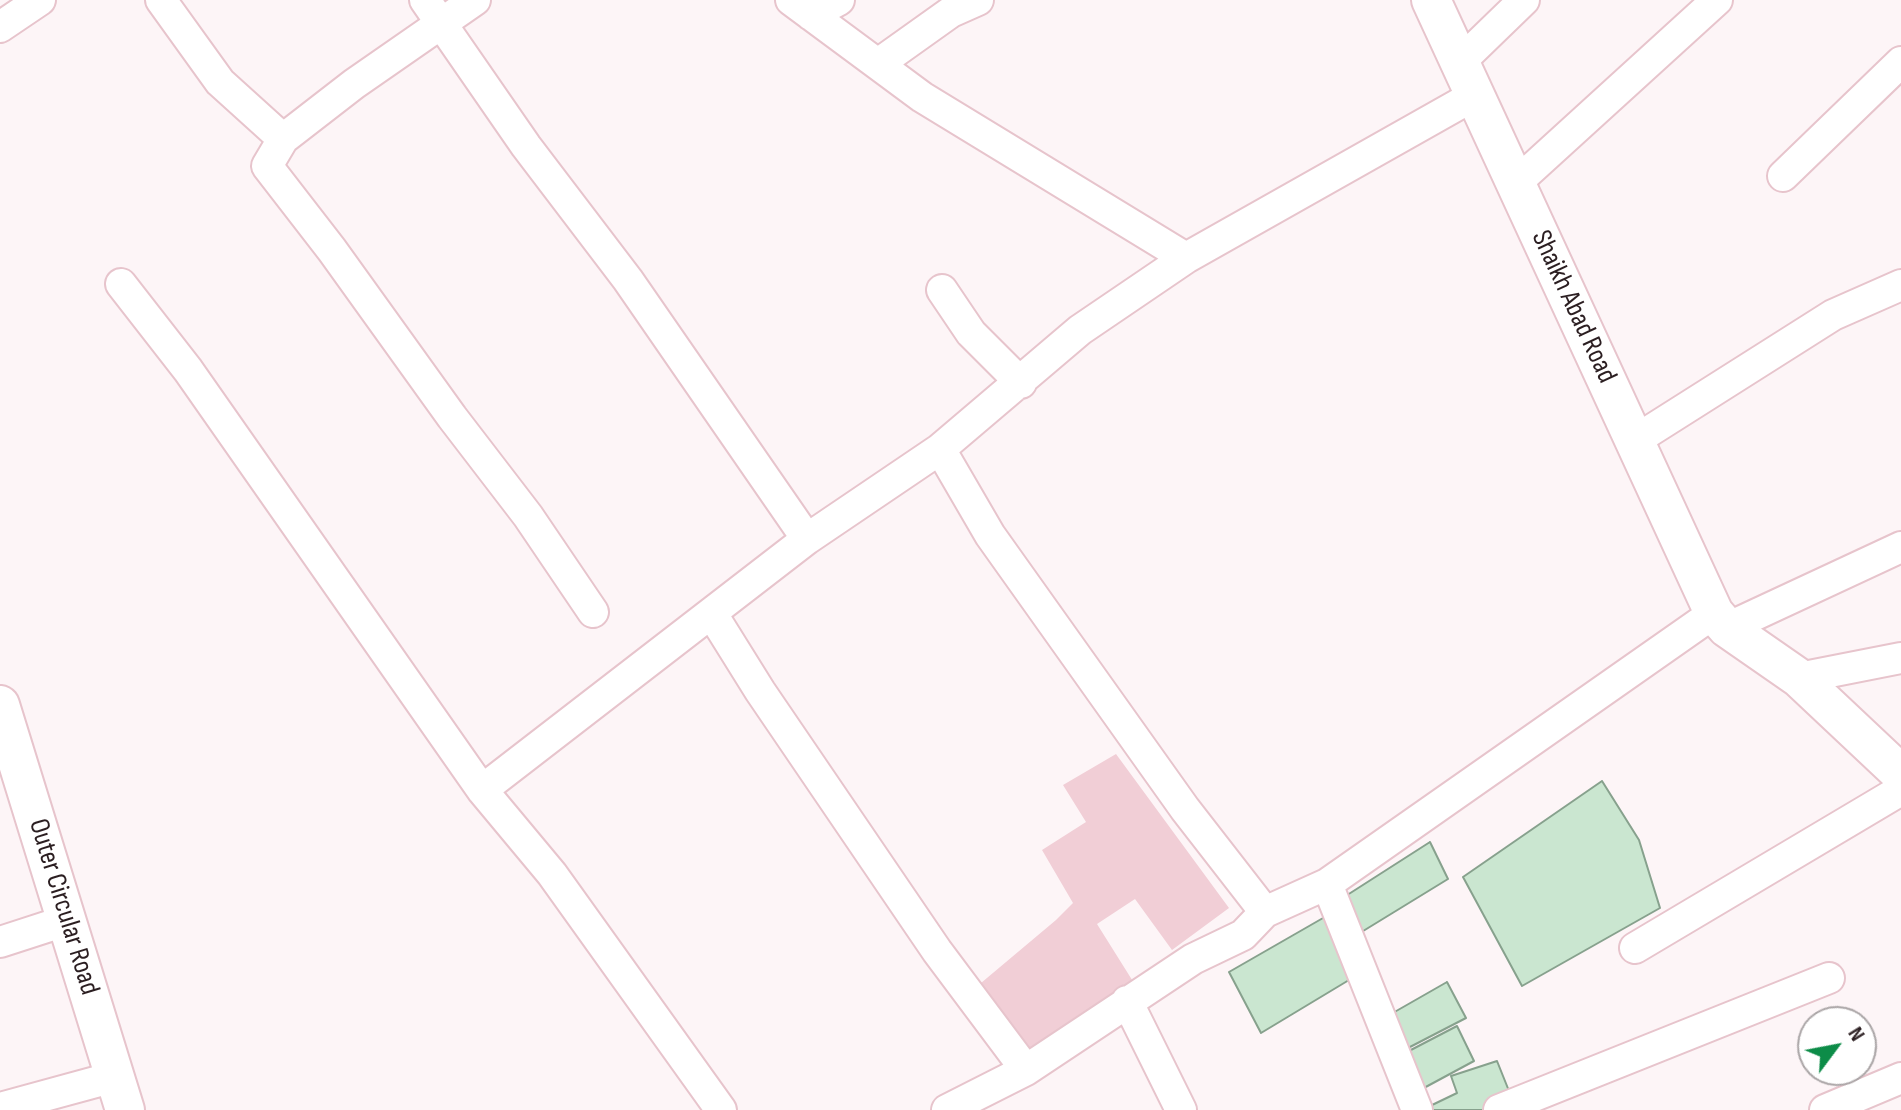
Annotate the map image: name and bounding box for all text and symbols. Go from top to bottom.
street label: Shaikh Abad Road [1523,225,1623,389]
street label: Outer Circular Road [20,815,106,999]
north arrow [1797,1006,1877,1086]
text: N [1842,1022,1871,1046]

